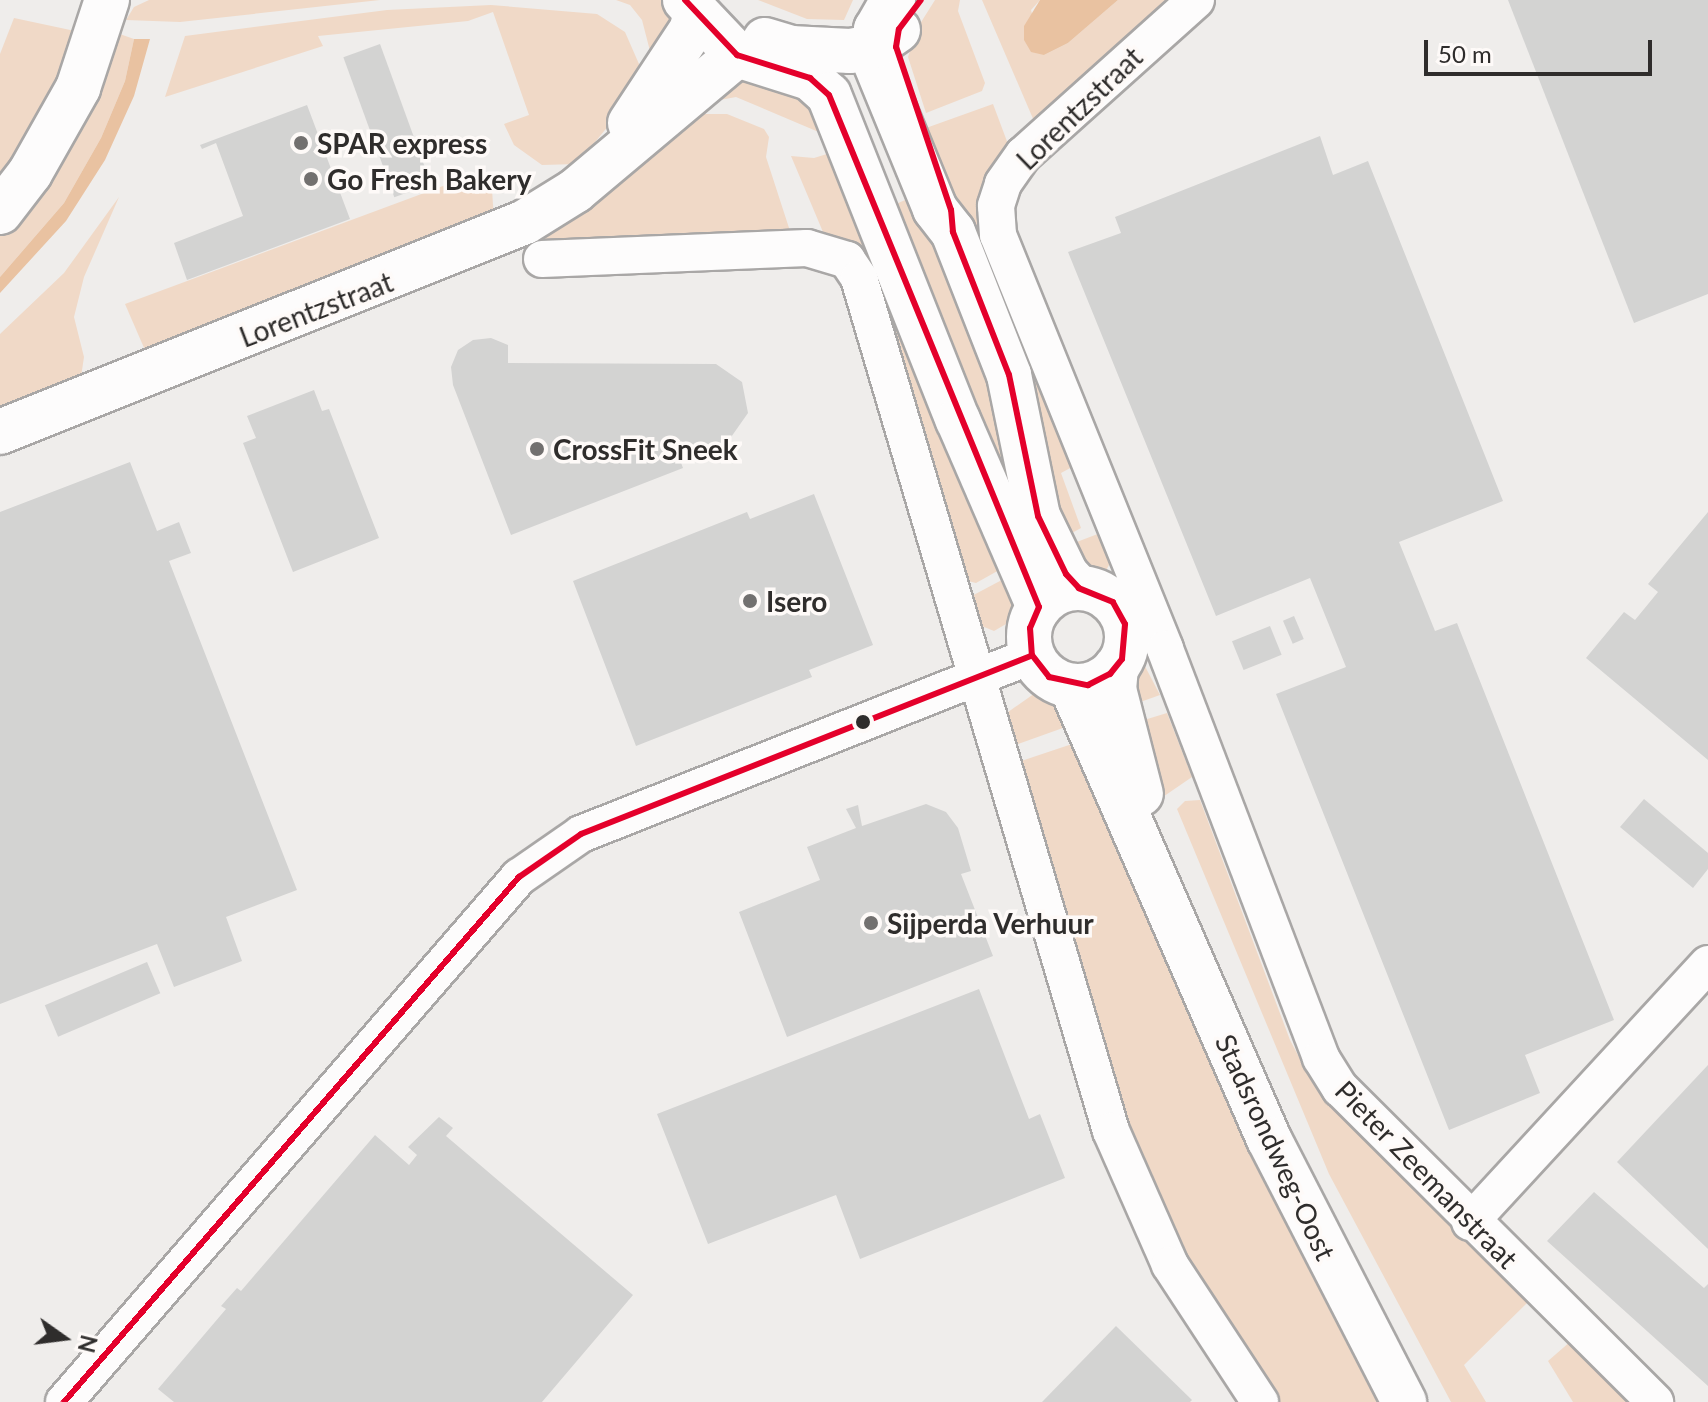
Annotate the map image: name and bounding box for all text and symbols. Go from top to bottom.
scale bar [1428,24,1656,74]
text: 50 m [1438,39,1492,68]
street label: Lorentzstraat [1009,40,1149,176]
place label: SPAR express [317,126,487,160]
marker: SPAR express [292,134,310,152]
place label: Go Fresh Bakery [327,162,531,196]
marker: Go Fresh Bakery [302,170,320,188]
street label: Lorentzstraat [235,264,397,354]
place label: CrossFit Sneek [553,432,738,466]
marker: CrossFit Sneek [528,440,546,458]
place label: Isero [766,584,827,618]
marker: Isero [741,592,759,610]
unlabelled marker [855,714,871,730]
place label: Sijperda Verhuur [887,906,1095,940]
marker: Sijperda Verhuur [862,914,880,932]
street label: Stadsrondweg-Oost [1209,1029,1343,1265]
street label: Pieter Zeemanstraat [1329,1073,1525,1275]
north arrow [24,1298,104,1378]
text: N [73,1332,103,1355]

